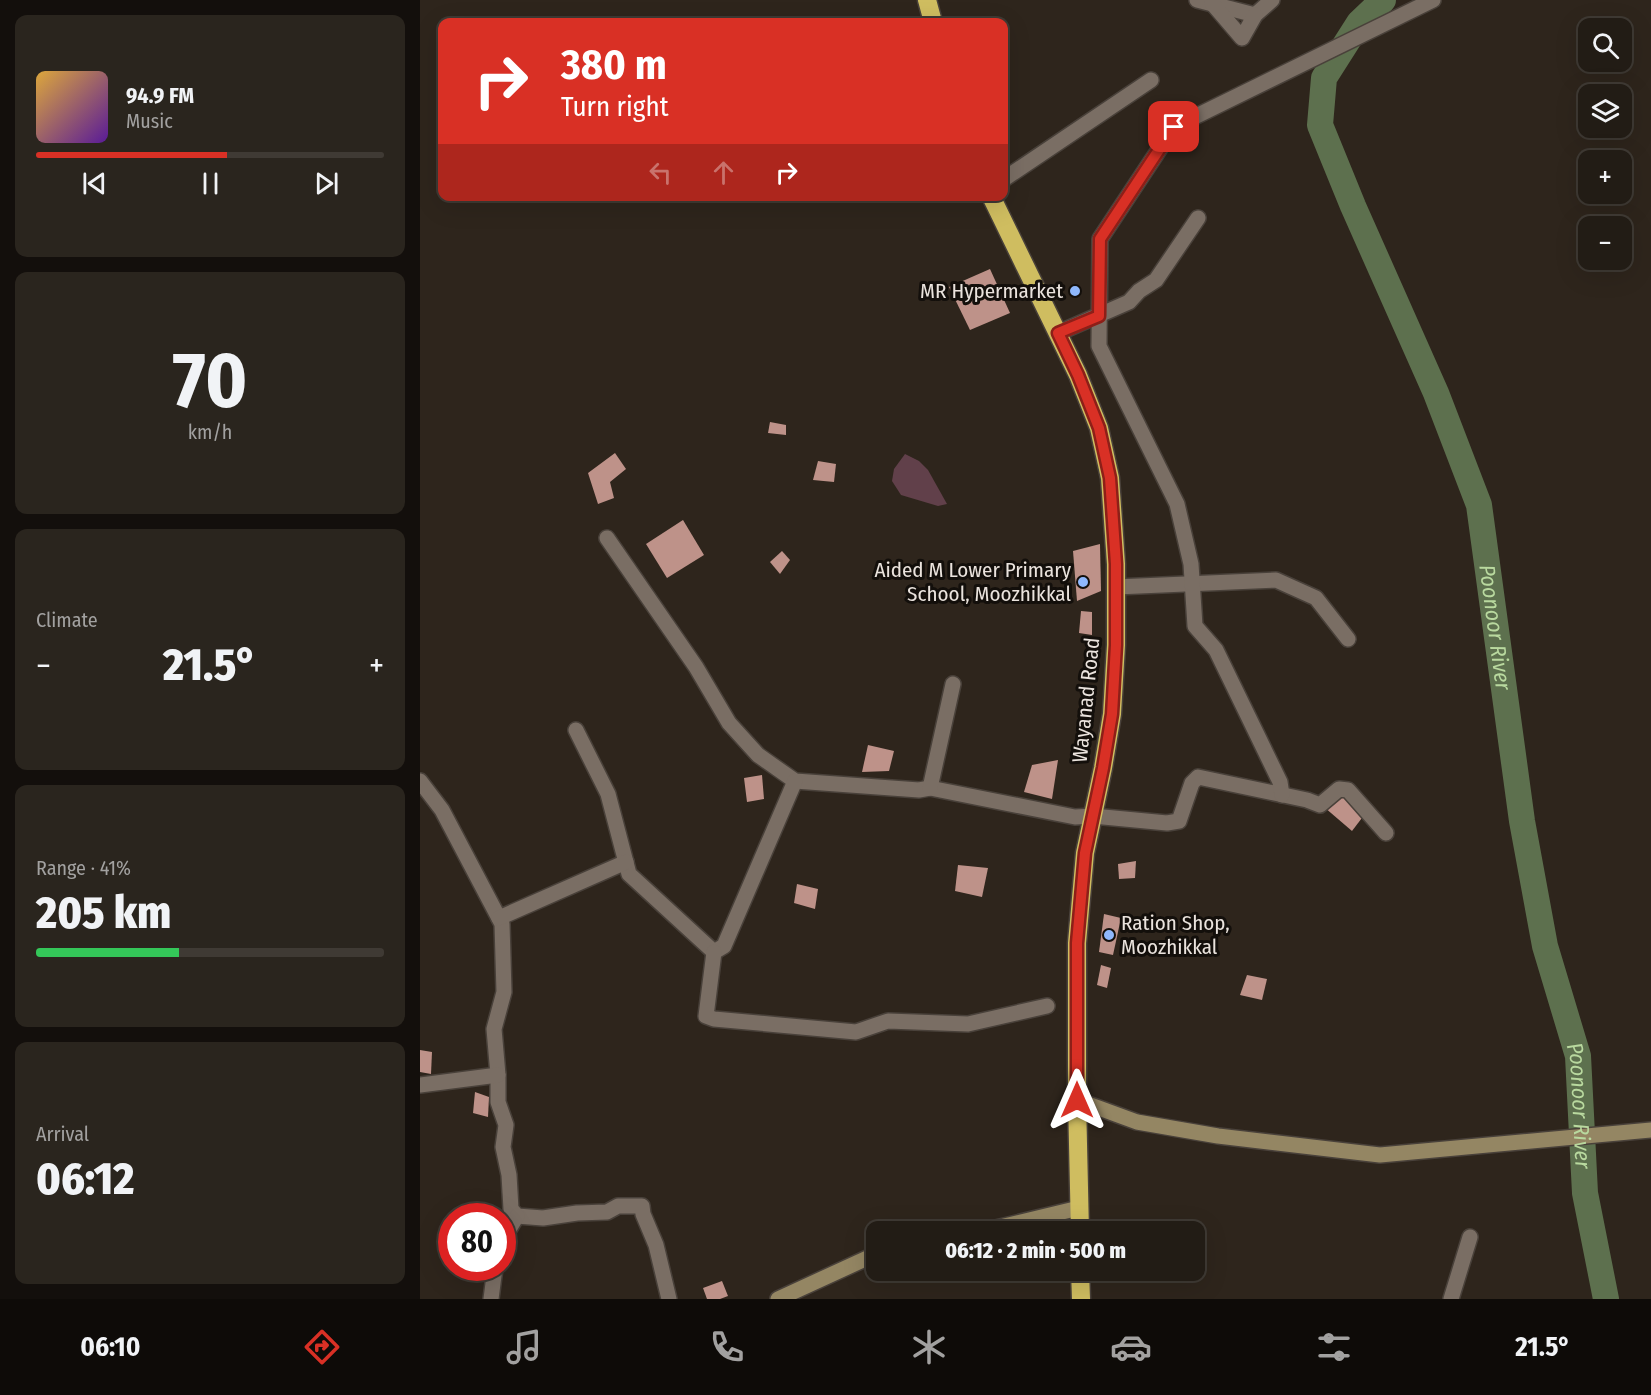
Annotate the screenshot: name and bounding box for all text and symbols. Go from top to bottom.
map controls [1578,18,1632,270]
button: search [1578,18,1632,72]
text: 380 m [561,40,667,90]
icon: right [462,42,540,120]
text: 94.9 FM [126,82,194,109]
button: layers [1578,84,1632,138]
text: Turn right [561,91,669,123]
pin [1148,101,1199,152]
text: Music [126,109,173,133]
icon: arrive [1157,110,1190,143]
button: + [1578,150,1632,204]
icon: left [644,156,677,189]
icon: ahead [707,156,740,189]
icon: right [770,156,803,189]
icon: previous [78,167,111,200]
icon: pause [194,167,227,200]
icon: next [310,167,343,200]
button: − [1578,216,1632,270]
place label: MR Hypermarket [920,278,1063,304]
marker: MR Hypermarket [1068,284,1082,298]
text: 70 [172,334,248,428]
text: km/h [188,420,232,444]
place label: Aided M Lower Primary School, Moozhikkal [874,557,1072,607]
water label: Poonoor River [1473,563,1517,693]
marker: Aided M Lower Primary School, Moozhikkal [1076,575,1090,589]
text: Climate [36,608,98,632]
street label: Wayanad Road [1067,636,1105,764]
text: 21.5° [163,638,257,692]
text: − [36,646,51,686]
text: + [369,646,384,686]
text: Range · 41% [36,856,131,880]
text: 205 km [36,886,171,940]
place label: Ration Shop, Moozhikkal [1121,910,1230,960]
marker: Ration Shop, Moozhikkal [1102,928,1116,942]
water label: Poonoor River [1561,1039,1597,1171]
position arrow [1045,1068,1109,1132]
text: Arrival [36,1122,89,1146]
text: 06:12 [36,1152,134,1206]
speed limit sign: 80 [438,1203,516,1281]
text: 06:12 · 2 min · 500 m [945,1237,1126,1264]
icon: directions [301,1326,343,1368]
icon: music [503,1326,545,1368]
icon: phone [706,1326,748,1368]
icon: climate [908,1326,950,1368]
icon: car [1110,1326,1152,1368]
icon: filters [1313,1326,1355,1368]
text: 06:10 [80,1331,140,1363]
text: 21.5° [1515,1331,1571,1363]

